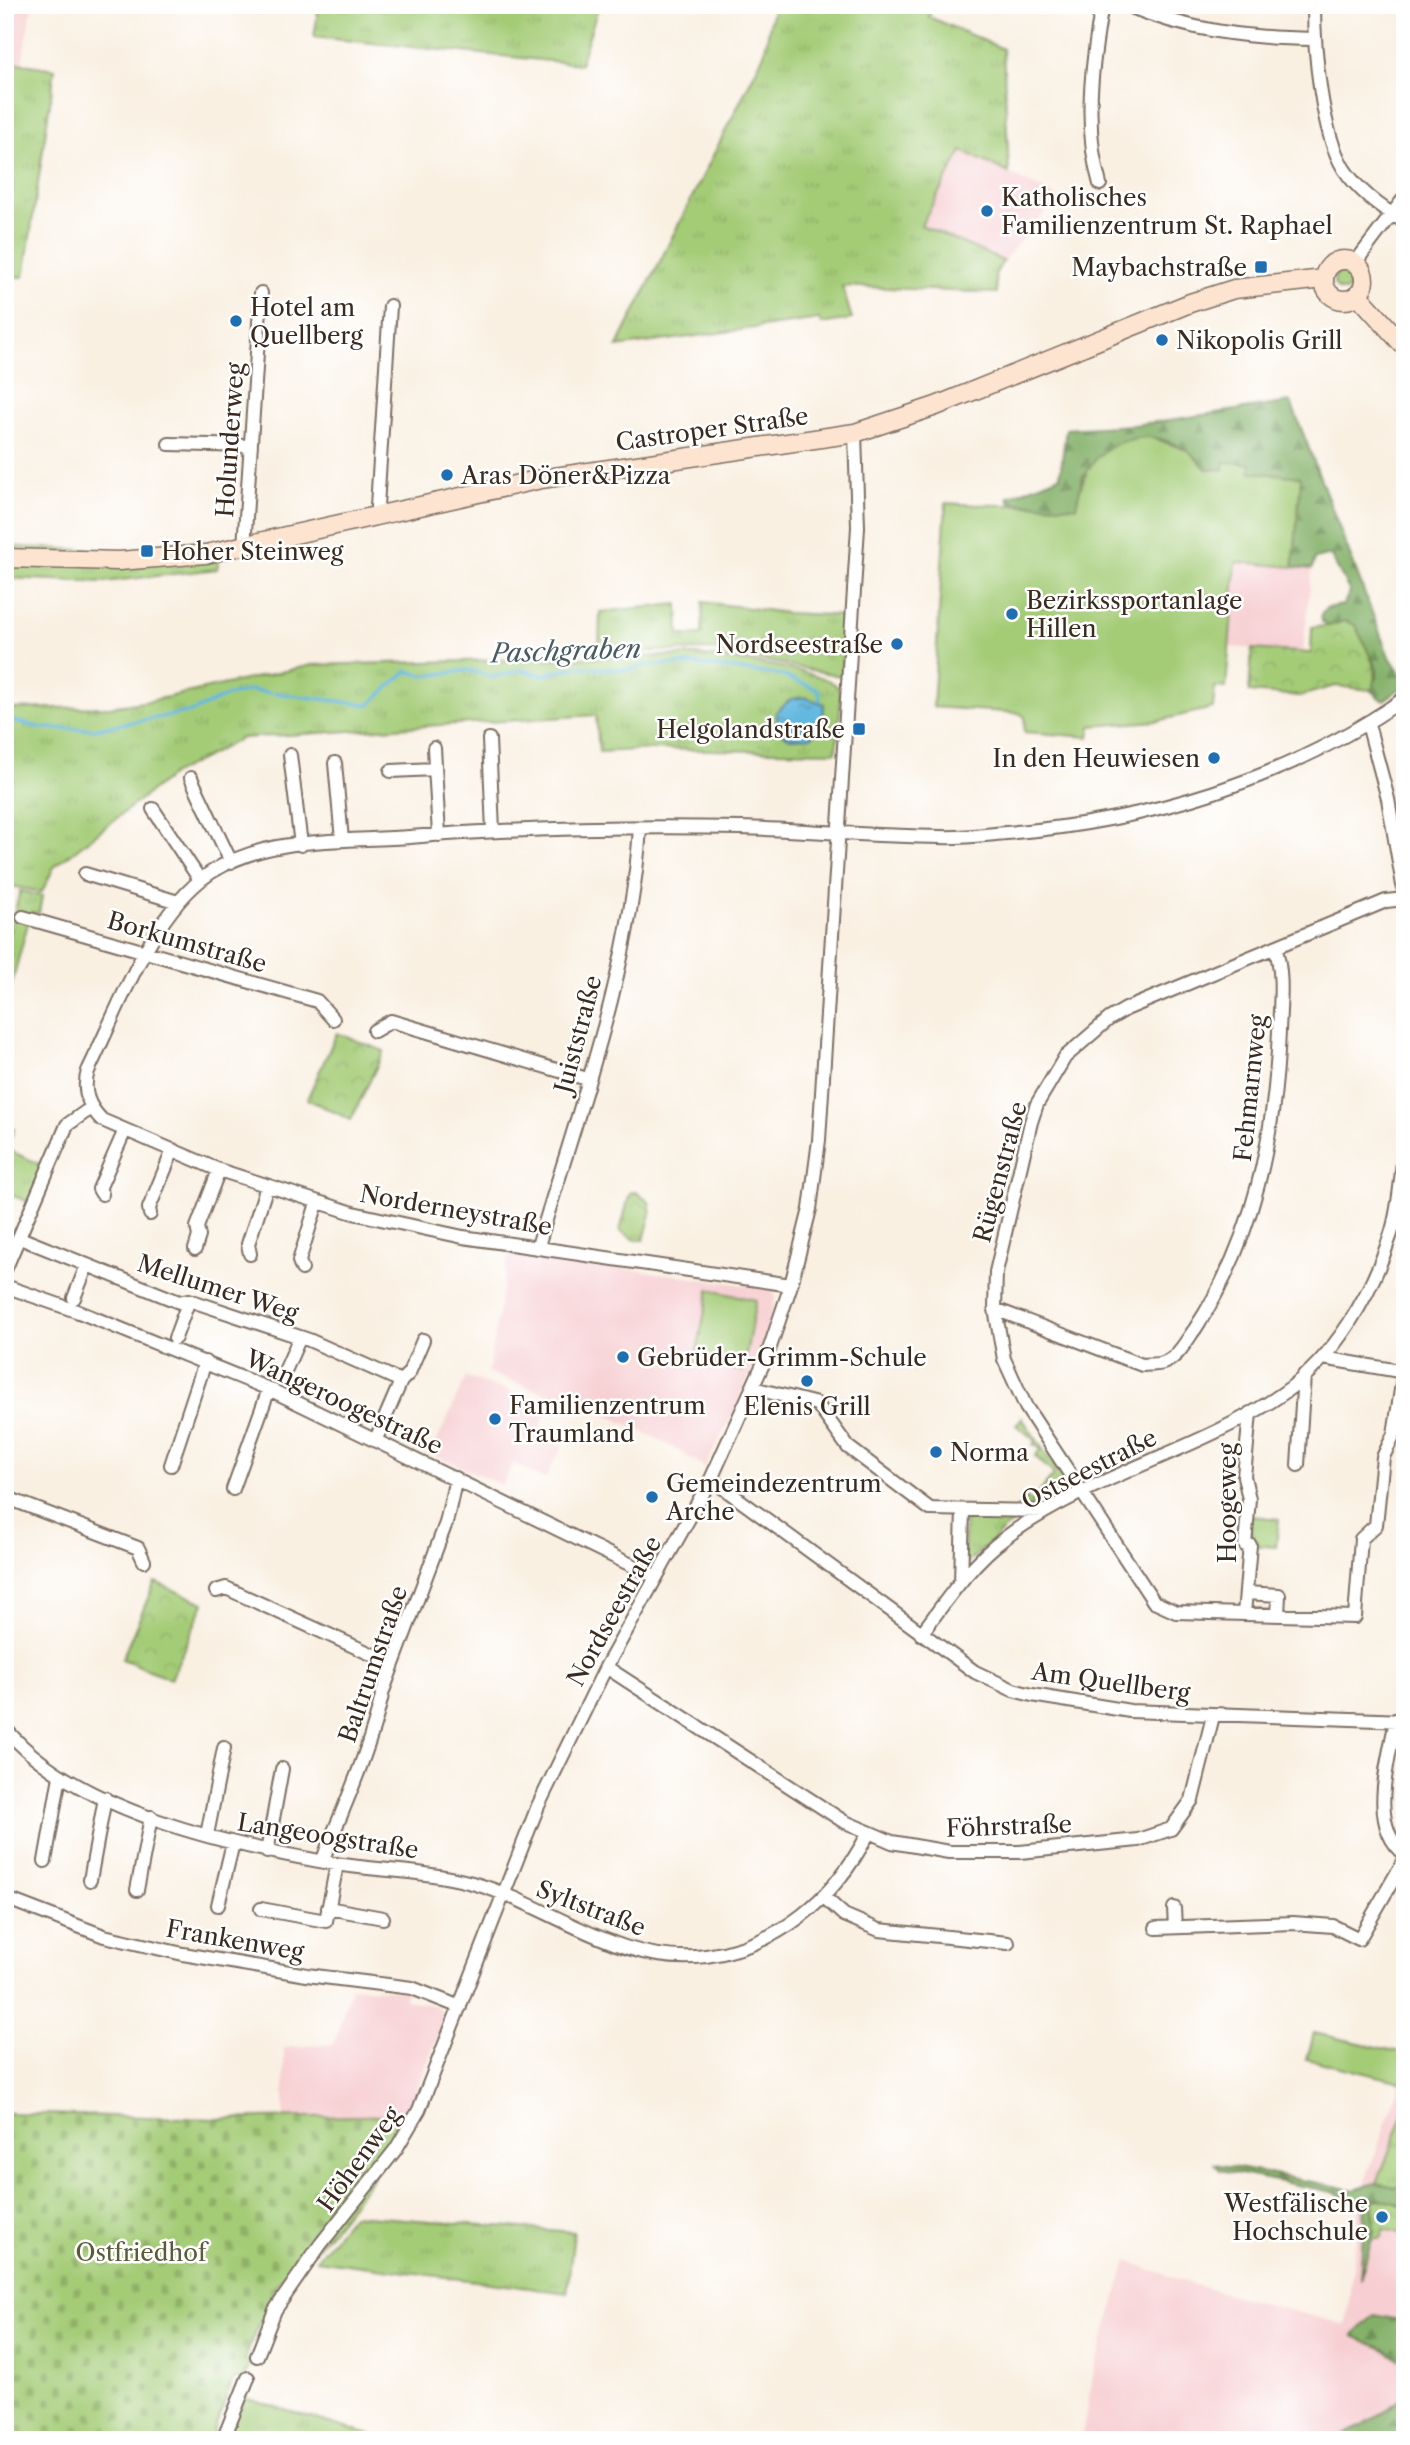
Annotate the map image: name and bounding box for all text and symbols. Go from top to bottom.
place label: Katholisches Familienzentrum St. Raphael [1001,183,1333,240]
marker: Katholisches Familienzentrum St. Raphael [979,203,995,219]
place label: Maybachstraße [1071,253,1247,282]
marker: Maybachstraße [1253,259,1269,275]
place label: Hotel am Quellberg [250,293,363,350]
marker: Hotel am Quellberg [228,313,244,329]
place label: Nikopolis Grill [1176,326,1342,355]
marker: Nikopolis Grill [1154,332,1170,348]
street label: Holunderweg [210,361,250,518]
street label: Castroper Straße [614,401,810,457]
place label: Aras Döner&Pizza [460,461,671,490]
marker: Aras Döner&Pizza [439,467,455,483]
place label: Hoher Steinweg [161,537,344,566]
marker: Hoher Steinweg [139,543,155,559]
place label: Bezirkssportanlage Hillen [1026,586,1242,643]
marker: Bezirkssportanlage Hillen [1004,606,1020,622]
place label: Nordseestraße [716,630,883,659]
water label: Paschgraben [488,632,642,670]
marker: Nordseestraße [889,636,905,652]
place label: Helgolandstraße [656,715,845,744]
marker: Helgolandstraße [851,721,867,737]
place label: In den Heuwiesen [993,744,1200,773]
marker: In den Heuwiesen [1206,750,1222,766]
street label: Borkumstraße [104,905,270,979]
street label: Juiststraße [547,972,608,1100]
street label: Fehmarnweg [1228,1013,1272,1163]
street label: Rügenstraße [967,1098,1033,1246]
street label: Norderneystraße [358,1179,554,1241]
street label: Mellumer Weg [134,1248,302,1328]
street label: Wangeroogestraße [240,1343,447,1460]
place label: Gebrüder-Grimm-Schule [637,1343,927,1372]
marker: Gebrüder-Grimm-Schule [615,1349,631,1365]
marker: Elenis Grill [799,1373,815,1389]
place label: Familienzentrum Traumland [509,1391,706,1448]
place label: Elenis Grill [743,1392,871,1421]
marker: Familienzentrum Traumland [487,1411,503,1427]
street label: Ostseestraße [1017,1423,1161,1515]
place label: Norma [950,1438,1029,1467]
street label: Hoogeweg [1213,1442,1242,1563]
marker: Norma [928,1444,944,1460]
place label: Gemeindezentrum Arche [665,1469,882,1526]
marker: Gemeindezentrum Arche [644,1489,660,1505]
street label: Nordseestraße [561,1531,667,1691]
street label: Baltrumstraße [333,1582,413,1746]
street label: Am Quellberg [1029,1656,1192,1708]
street label: Langeoogstraße [235,1807,421,1865]
street label: Föhrstraße [946,1809,1072,1843]
street label: Syltstraße [532,1874,650,1942]
street label: Frankenweg [164,1914,306,1966]
street label: Höhenweg [311,2100,407,2217]
place label: Westfälische Hochschule [1223,2189,1368,2246]
marker: Westfälische Hochschule [1374,2209,1390,2225]
park label: Ostfriedhof [75,2238,209,2267]

